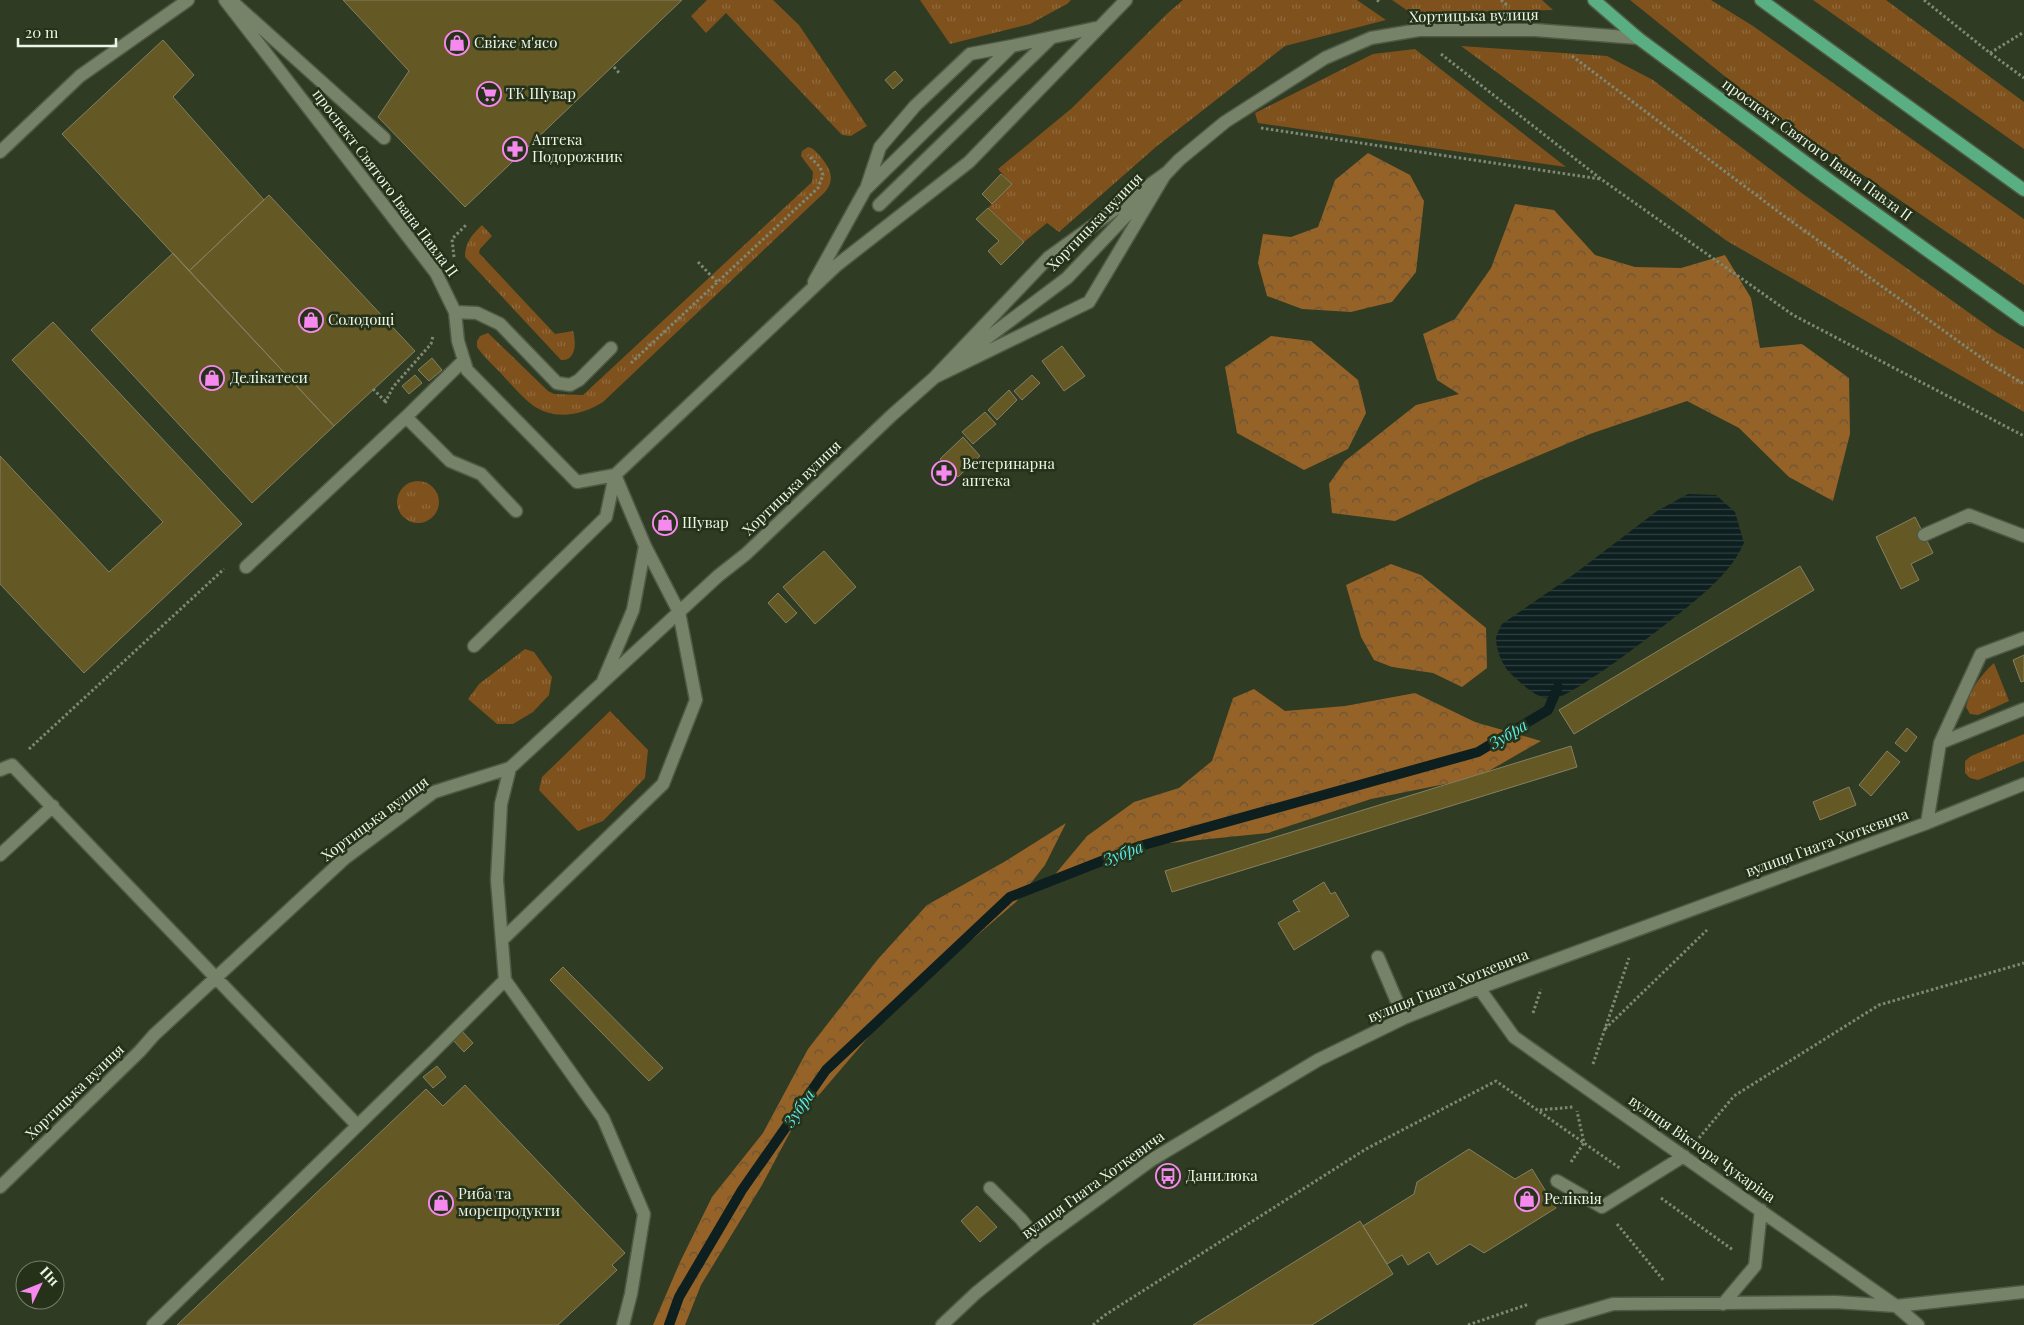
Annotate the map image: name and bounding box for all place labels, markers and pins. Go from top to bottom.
shop icon: Свіже м'ясо [444,30,470,56]
place label: Свіже м'ясо [474,32,558,52]
supermarket icon: ТК Шувар [476,81,502,107]
place label: ТК Шувар [506,83,576,103]
place label: Аптека Подорожник [531,129,623,166]
pharmacy icon: Аптека Подорожник [502,136,528,162]
shop icon: Солодощі [298,307,324,333]
place label: Солодощі [328,309,395,329]
shop icon: Делікатеси [199,365,225,391]
place label: Делікатеси [230,367,308,387]
place label: Ветеринарна аптека [962,453,1055,490]
pharmacy icon: Ветеринарна аптека [931,460,957,486]
shop icon: Шувар [652,510,678,536]
place label: Шувар [682,512,729,532]
bus stop icon: Данилюка [1155,1163,1181,1189]
place label: Данилюка [1186,1165,1258,1185]
place label: Риба та морепродукти [458,1183,560,1220]
shop icon: Реліквія [1514,1186,1540,1212]
place label: Реліквія [1544,1188,1602,1208]
shop icon: Риба та морепродукти [428,1190,454,1216]

